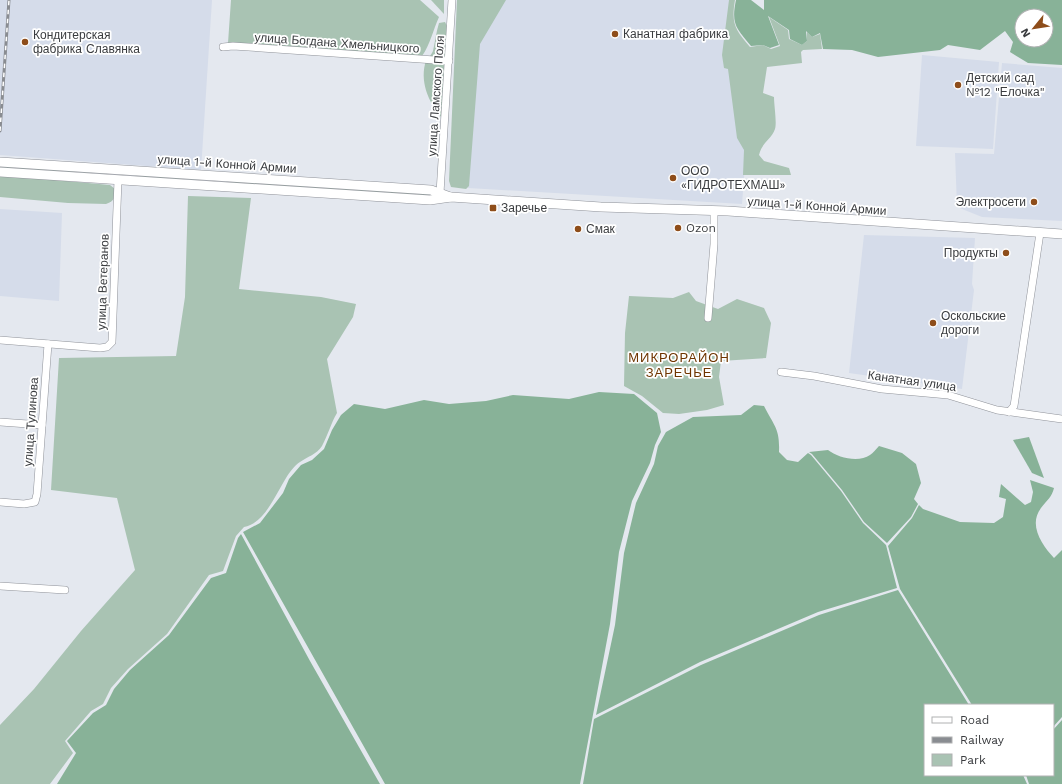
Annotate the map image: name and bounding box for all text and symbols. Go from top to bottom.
north arrow [1014,8,1054,48]
text: N [1018,26,1033,40]
place label: Канатная фабрика [623,27,728,41]
place label: Кондитерская фабрика Славянка [33,28,140,56]
marker: Канатная фабрика [610,29,620,39]
street label: улица Богдана Хмельницкого [254,30,420,56]
street label: улица Ламского Поля [425,35,447,157]
marker: Кондитерская фабрика Славянка [20,37,30,47]
place label: Детский сад №12 "Елочка" [966,71,1045,99]
marker: Детский сад №12 "Елочка" [953,80,963,90]
street label: улица 1-й Конной Армии [157,152,297,176]
place label: ООО «ГИДРОТЕХМАШ» [681,164,786,192]
marker: ООО «ГИДРОТЕХМАШ» [668,173,678,183]
street label: улица 1-й Конной Армии [747,194,887,218]
place label: Электросети [955,195,1026,209]
marker: Электросети [1029,197,1039,207]
place label: Заречье [501,201,547,215]
marker: Заречье [488,203,498,213]
place label: Ozon [686,221,716,235]
place label: Смак [586,222,616,236]
marker: Ozon [673,223,683,233]
marker: Смак [573,224,583,234]
street label: улица Ветеранов [94,234,112,330]
place label: Продукты [944,246,998,260]
marker: Продукты [1001,248,1011,258]
place label: Оскольские дороги [941,309,1006,337]
marker: Оскольские дороги [928,318,938,328]
district label: МИКРОРАЙОН ЗАРЕЧЬЕ [628,350,730,380]
street label: Канатная улица [867,368,957,394]
street label: улица Тулинова [21,377,41,467]
legend [924,704,1054,776]
text: Road [960,713,989,727]
text: Railway [960,733,1005,747]
text: Park [960,753,986,767]

